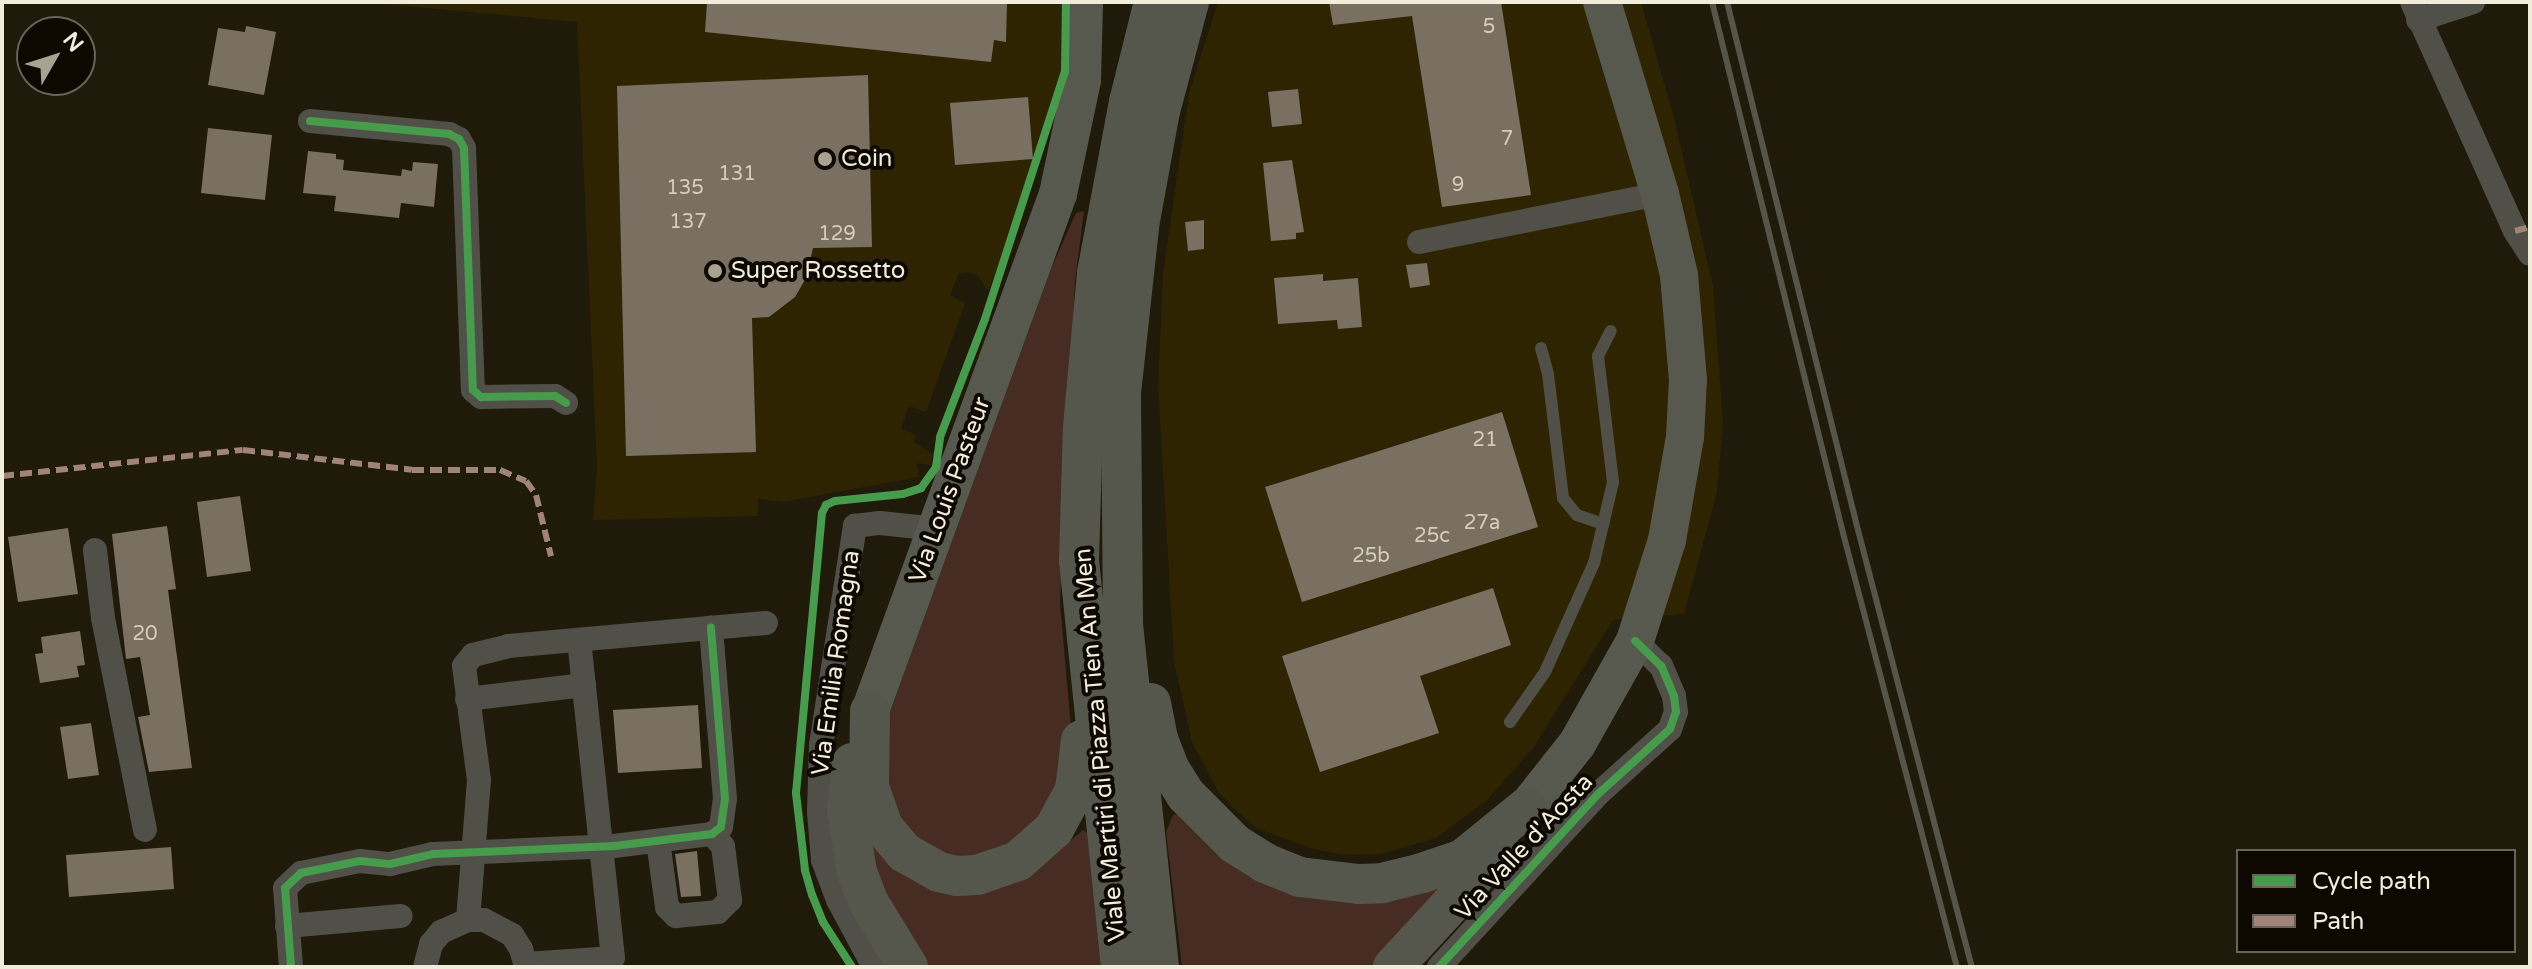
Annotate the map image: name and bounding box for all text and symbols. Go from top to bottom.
house number: 5 [1483,15,1495,39]
north arrow [16,16,96,96]
text: N [57,27,89,57]
house number: 7 [1501,127,1513,151]
place label: Coin [841,145,892,173]
marker: Coin [816,150,834,168]
house number: 131 [718,162,756,186]
house number: 9 [1452,173,1464,197]
house number: 135 [666,176,704,200]
house number: 137 [669,210,707,234]
house number: 129 [818,222,856,246]
place label: Super Rossetto [731,257,905,285]
marker: Super Rossetto [706,262,724,280]
street label: Via Louis Pasteur [903,393,997,587]
house number: 21 [1472,428,1498,452]
house number: 27a [1464,511,1500,535]
house number: 25c [1414,524,1450,548]
house number: 25b [1352,544,1390,568]
street label: Viale Martiri di Piazza Tien An Men [1068,547,1132,943]
street label: Via Emilia Romagna [806,548,866,778]
house number: 20 [132,622,158,646]
street label: Via Valle d'Aosta [1449,768,1599,926]
legend [2236,849,2516,953]
text: Cycle path [2312,867,2431,896]
text: Path [2312,907,2365,936]

